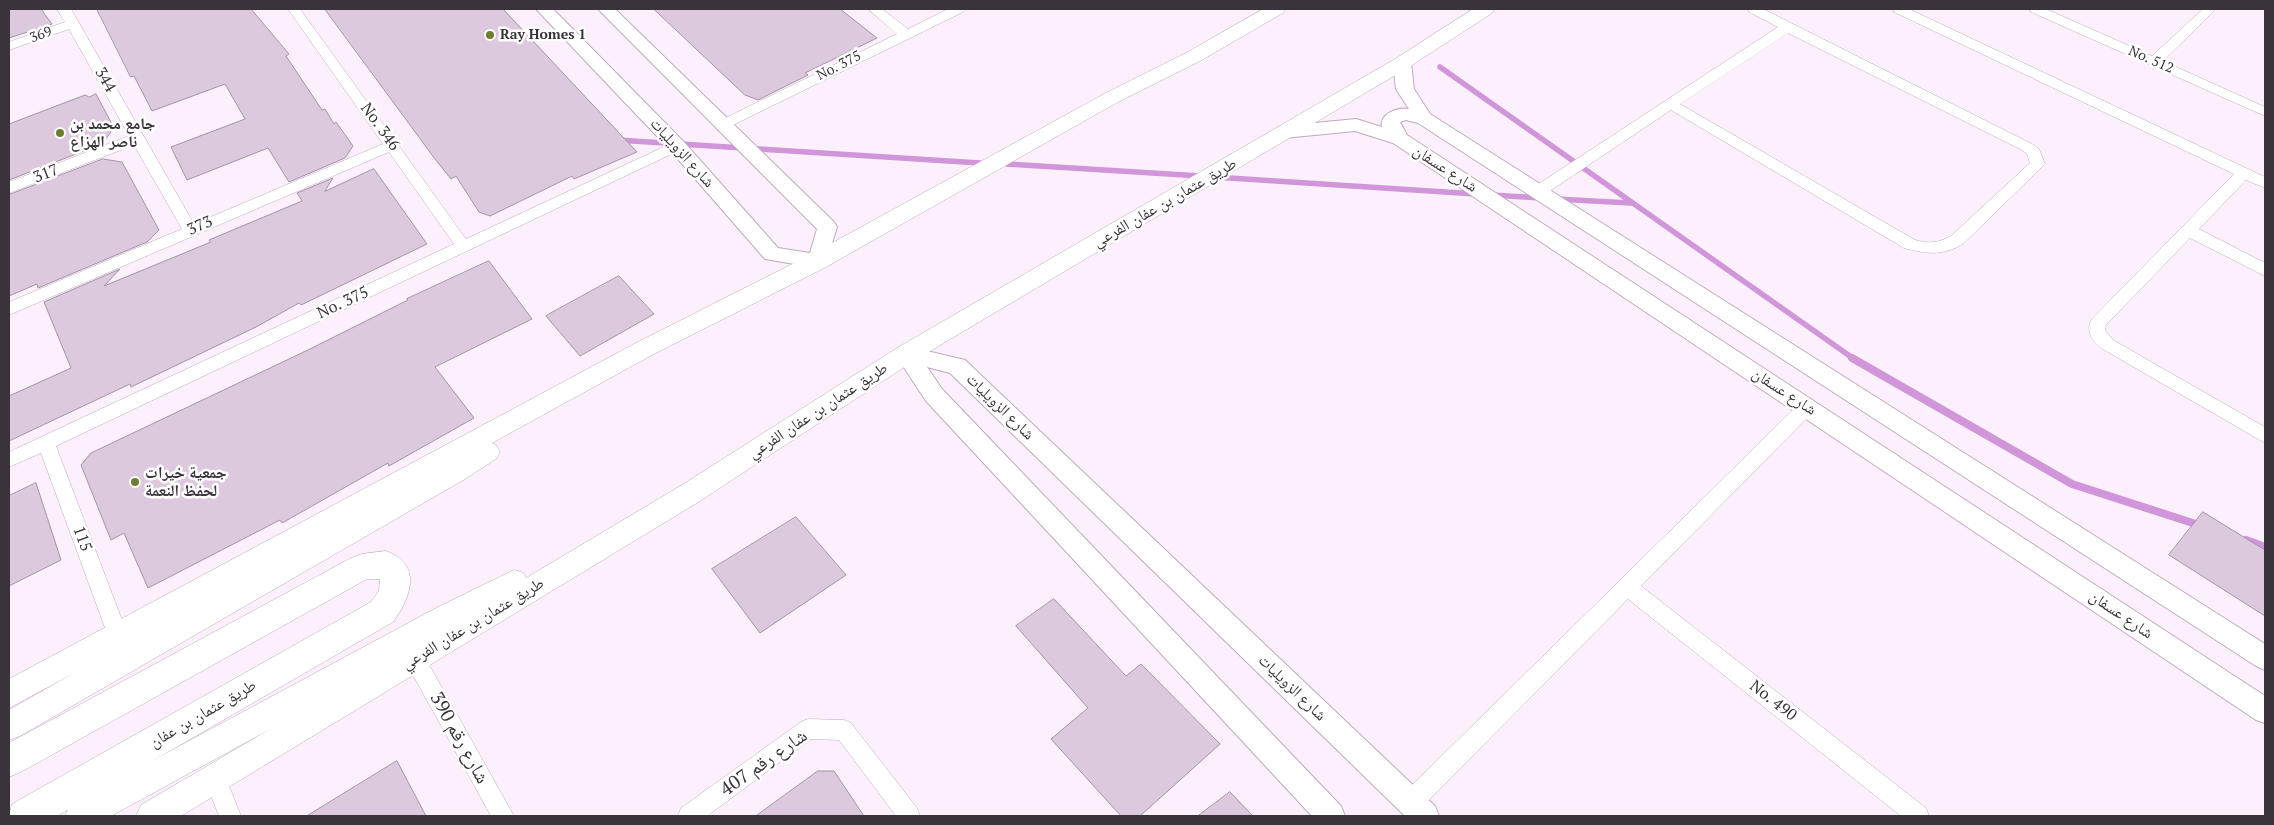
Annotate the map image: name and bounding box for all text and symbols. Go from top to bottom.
street label: 369 [28,23,54,47]
place label: Ray Homes 1 [500,27,586,43]
marker: Ray Homes 1 [484,29,496,41]
street label: No. 512 [2126,43,2176,77]
street label: No. 375 [814,48,864,84]
street label: 344 [90,64,120,96]
street label: No. 346 [356,99,404,155]
place label: جامع محمد بن ناصر الهزاع [70,114,155,152]
street label: شارع الزويليات [646,114,718,192]
marker: جامع محمد بن ناصر الهزاع [54,127,66,139]
street label: شارع عسفان [1409,141,1481,197]
street label: طريق عثمان بن عفان الفرعي [1090,154,1240,252]
street label: 317 [31,160,61,188]
street label: 373 [184,212,216,240]
street label: No. 375 [314,283,372,323]
street label: طريق عثمان بن عفان الفرعي [745,359,891,463]
street label: شارع عسفان [1748,364,1820,420]
street label: شارع الزويليات [962,370,1038,444]
place label: جمعية خيرات لحفظ النعمة [145,463,227,501]
marker: جمعية خيرات لحفظ النعمة [129,476,141,488]
street label: 115 [69,524,95,554]
street label: طريق عثمان بن عفان الفرعي [398,574,548,674]
street label: شارع عسفان [2086,587,2156,643]
street label: شارع الزويليات [1254,651,1330,725]
street label: طريق عثمان بن عفان [146,676,260,752]
street label: No. 490 [1746,677,1800,725]
street label: شارع رقم 390 [425,688,493,788]
street label: شارع رقم 407 [716,725,812,801]

